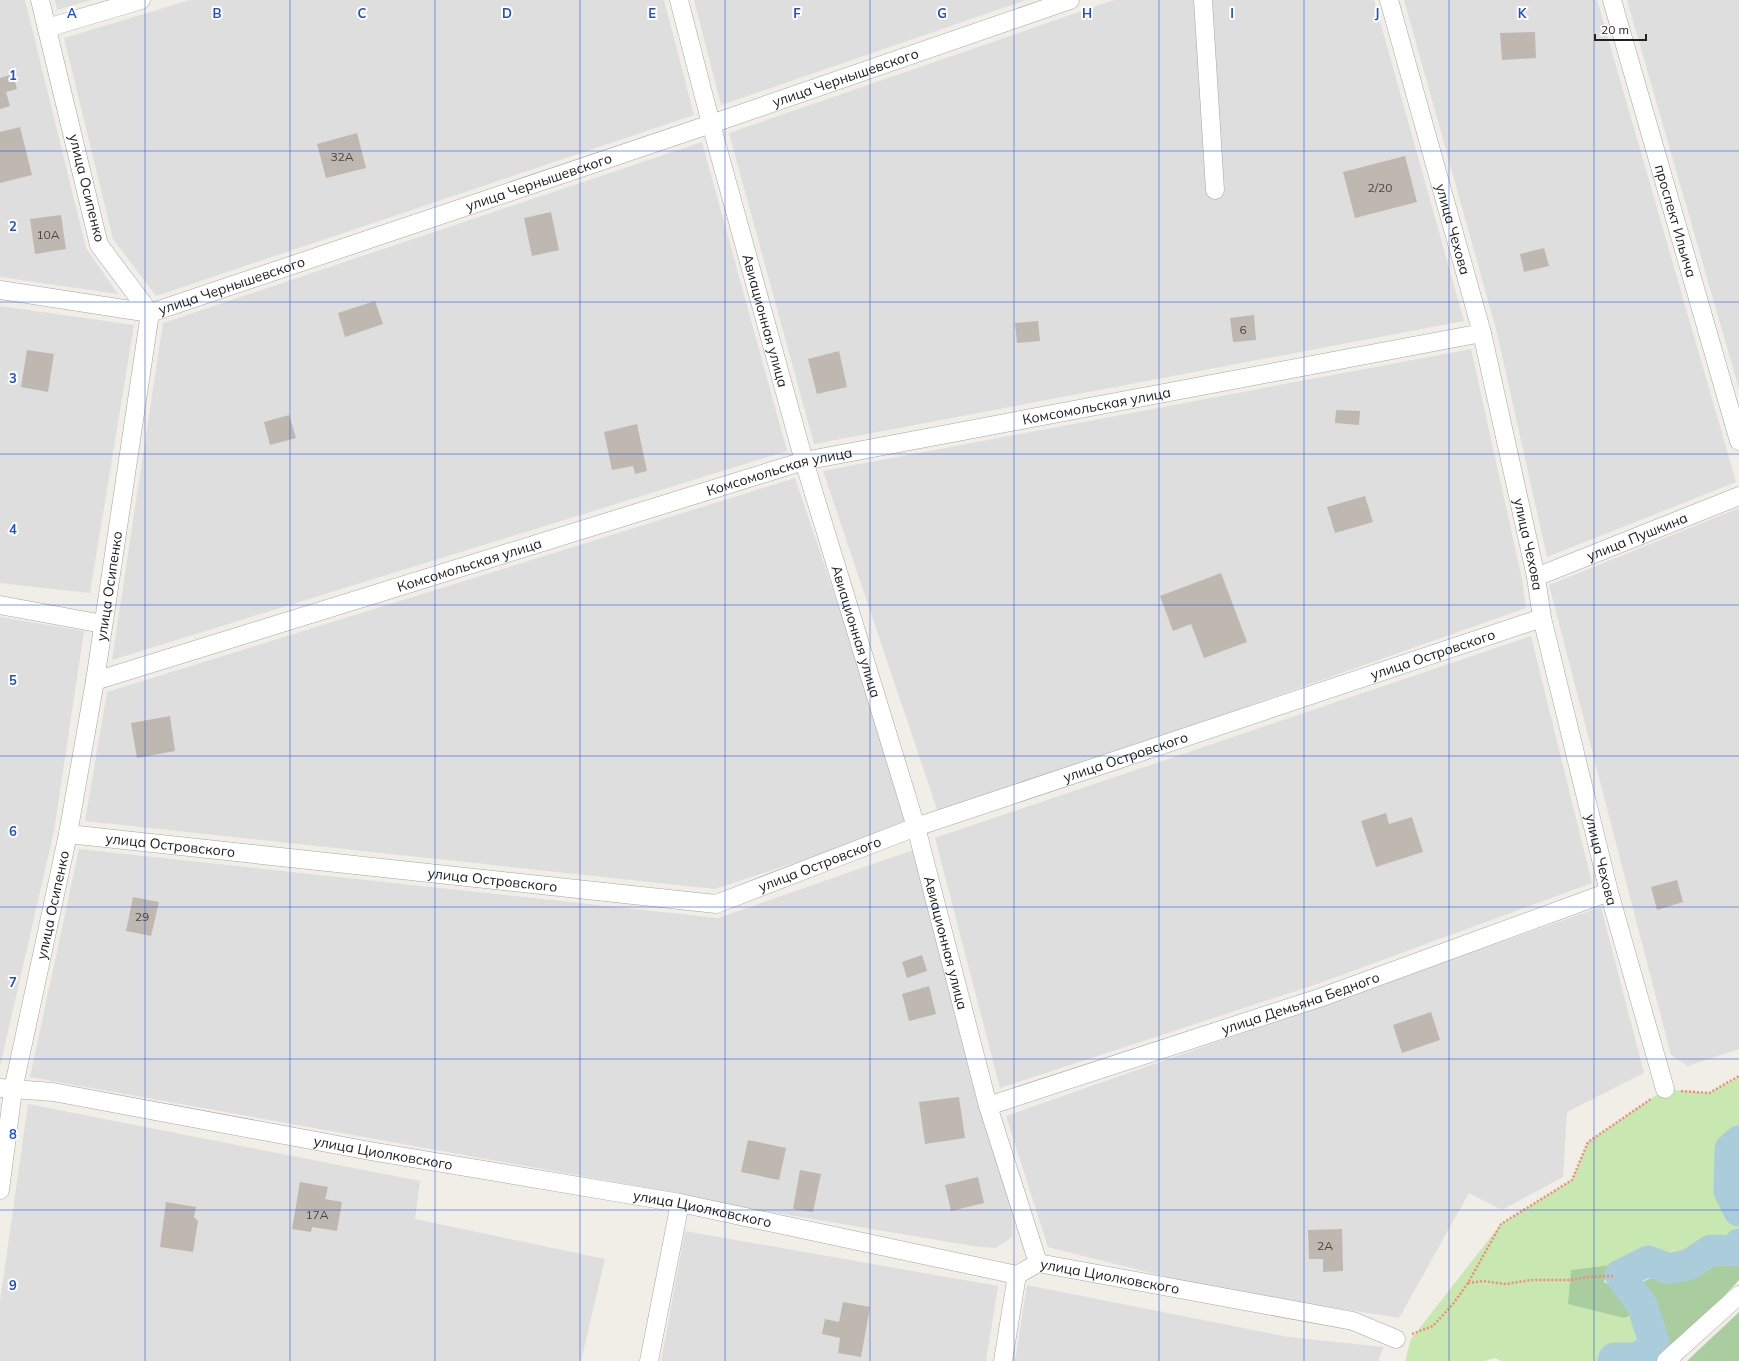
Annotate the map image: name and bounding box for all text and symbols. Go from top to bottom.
text: A [67,5,77,21]
text: B [213,5,222,21]
text: C [358,5,367,21]
text: D [502,5,512,21]
text: E [648,5,656,21]
text: F [793,5,801,21]
text: G [937,5,947,21]
text: H [1082,5,1092,21]
text: I [1230,5,1234,21]
text: J [1375,5,1379,21]
text: K [1518,5,1528,21]
scale bar [1595,16,1646,42]
text: 20 m [1601,22,1629,37]
street label: улица Чернышевского [770,44,921,111]
text: 1 [9,67,17,83]
street label: улица Осипенко [65,132,109,244]
house number: 32А [330,149,354,164]
street label: улица Чернышевского [463,149,614,215]
street label: проспект Ильича [1651,162,1700,280]
house number: 2/20 [1367,180,1393,195]
street label: улица Чехова [1432,182,1474,277]
text: 2 [9,218,17,234]
house number: 10А [36,227,60,242]
street label: улица Чернышевского [156,252,307,318]
street label: Авиационная улица [738,252,792,389]
house number: 6 [1239,322,1247,337]
text: 3 [9,370,17,386]
street label: Комсомольская улица [1021,383,1172,429]
street label: Комсомольская улица [704,443,854,500]
street label: улица Чехова [1510,496,1547,591]
street label: улица Пушкина [1584,508,1690,565]
text: 4 [9,521,17,537]
street label: улица Осипенко [92,530,126,642]
street label: Комсомольская улица [395,534,544,596]
street label: Авиационная улица [827,563,885,700]
street label: улица Островского [1368,625,1498,684]
text: 5 [9,672,17,688]
street label: улица Островского [1061,728,1190,786]
street label: улица Чехова [1581,812,1621,908]
text: 6 [9,823,17,839]
street label: улица Островского [105,829,236,861]
street label: улица Островского [756,832,884,896]
street label: улица Осипенко [32,849,73,961]
street label: улица Островского [427,864,558,896]
street label: Авиационная улица [920,874,972,1012]
house number: 29 [135,909,149,924]
street label: улица Демьяна Бедного [1219,968,1382,1038]
text: 7 [9,974,17,990]
text: 8 [9,1126,17,1142]
street label: улица Циолковского [312,1132,454,1174]
street label: улица Циолковского [632,1186,773,1231]
house number: 17А [305,1207,329,1222]
house number: 2А [1317,1238,1333,1253]
street label: улица Циолковского [1039,1255,1181,1298]
text: 9 [9,1277,17,1293]

